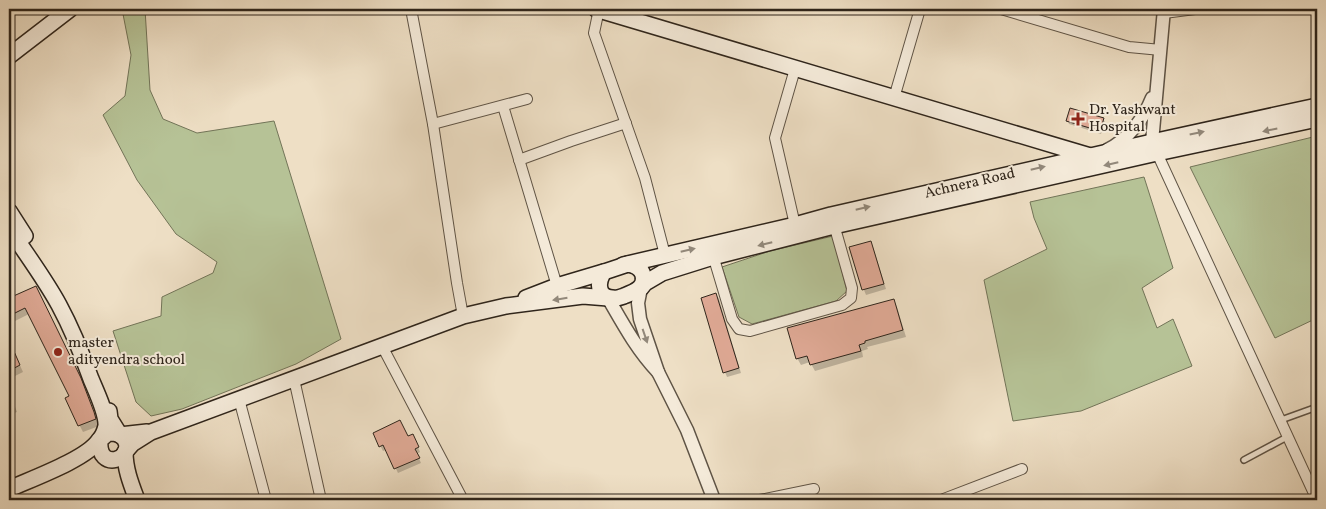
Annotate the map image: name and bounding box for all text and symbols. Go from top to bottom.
place label: Dr. Yashwant Hospital [1089,100,1176,138]
marker: Dr. Yashwant Hospital [1071,112,1085,126]
one-way arrow [1261,126,1277,134]
one-way arrow [1189,128,1205,136]
one-way arrow [1103,160,1118,168]
street label: Achnera Road [923,163,1017,205]
one-way arrow [1031,164,1046,172]
one-way arrow [855,204,870,212]
one-way arrow [757,240,772,248]
one-way arrow [680,246,695,254]
one-way arrow [551,296,567,304]
one-way arrow [642,328,650,343]
place label: master adityendra school [68,333,185,371]
marker: master adityendra school [52,346,64,358]

